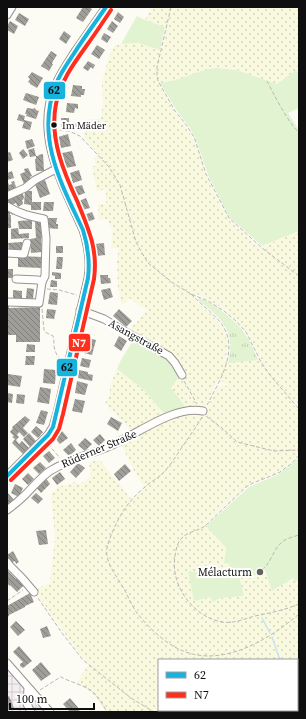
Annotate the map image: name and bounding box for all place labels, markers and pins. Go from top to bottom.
place label: Im Mäder [62,119,107,132]
marker: Im Mäder [49,120,59,130]
place label: Mélacturm [198,565,252,580]
marker: Mélacturm [255,567,265,577]

